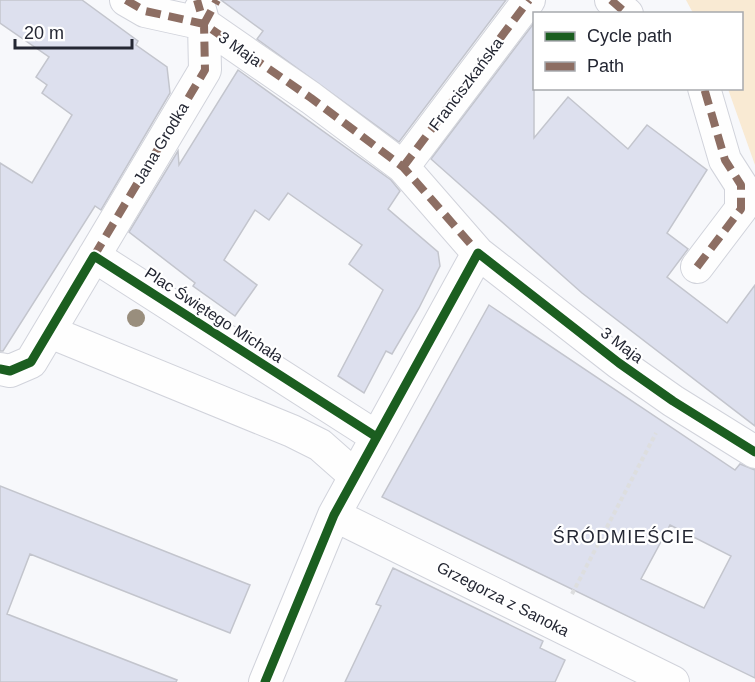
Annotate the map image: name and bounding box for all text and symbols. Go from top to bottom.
scale bar [15,12,132,50]
legend [533,12,743,90]
text: 20 m [24,23,64,43]
text: Cycle path [587,26,672,46]
street label: 3 Maja [215,28,265,70]
street label: Franciszkańska [426,34,506,134]
text: Path [587,56,624,76]
street label: Jana Grodka [130,99,192,187]
street label: Plac Świętego Michała [142,263,287,366]
street label: 3 Maja [598,324,646,366]
district label: ŚRÓDMIEŚCIE [553,526,695,547]
street label: Grzegorza z Sanoka [434,558,572,640]

